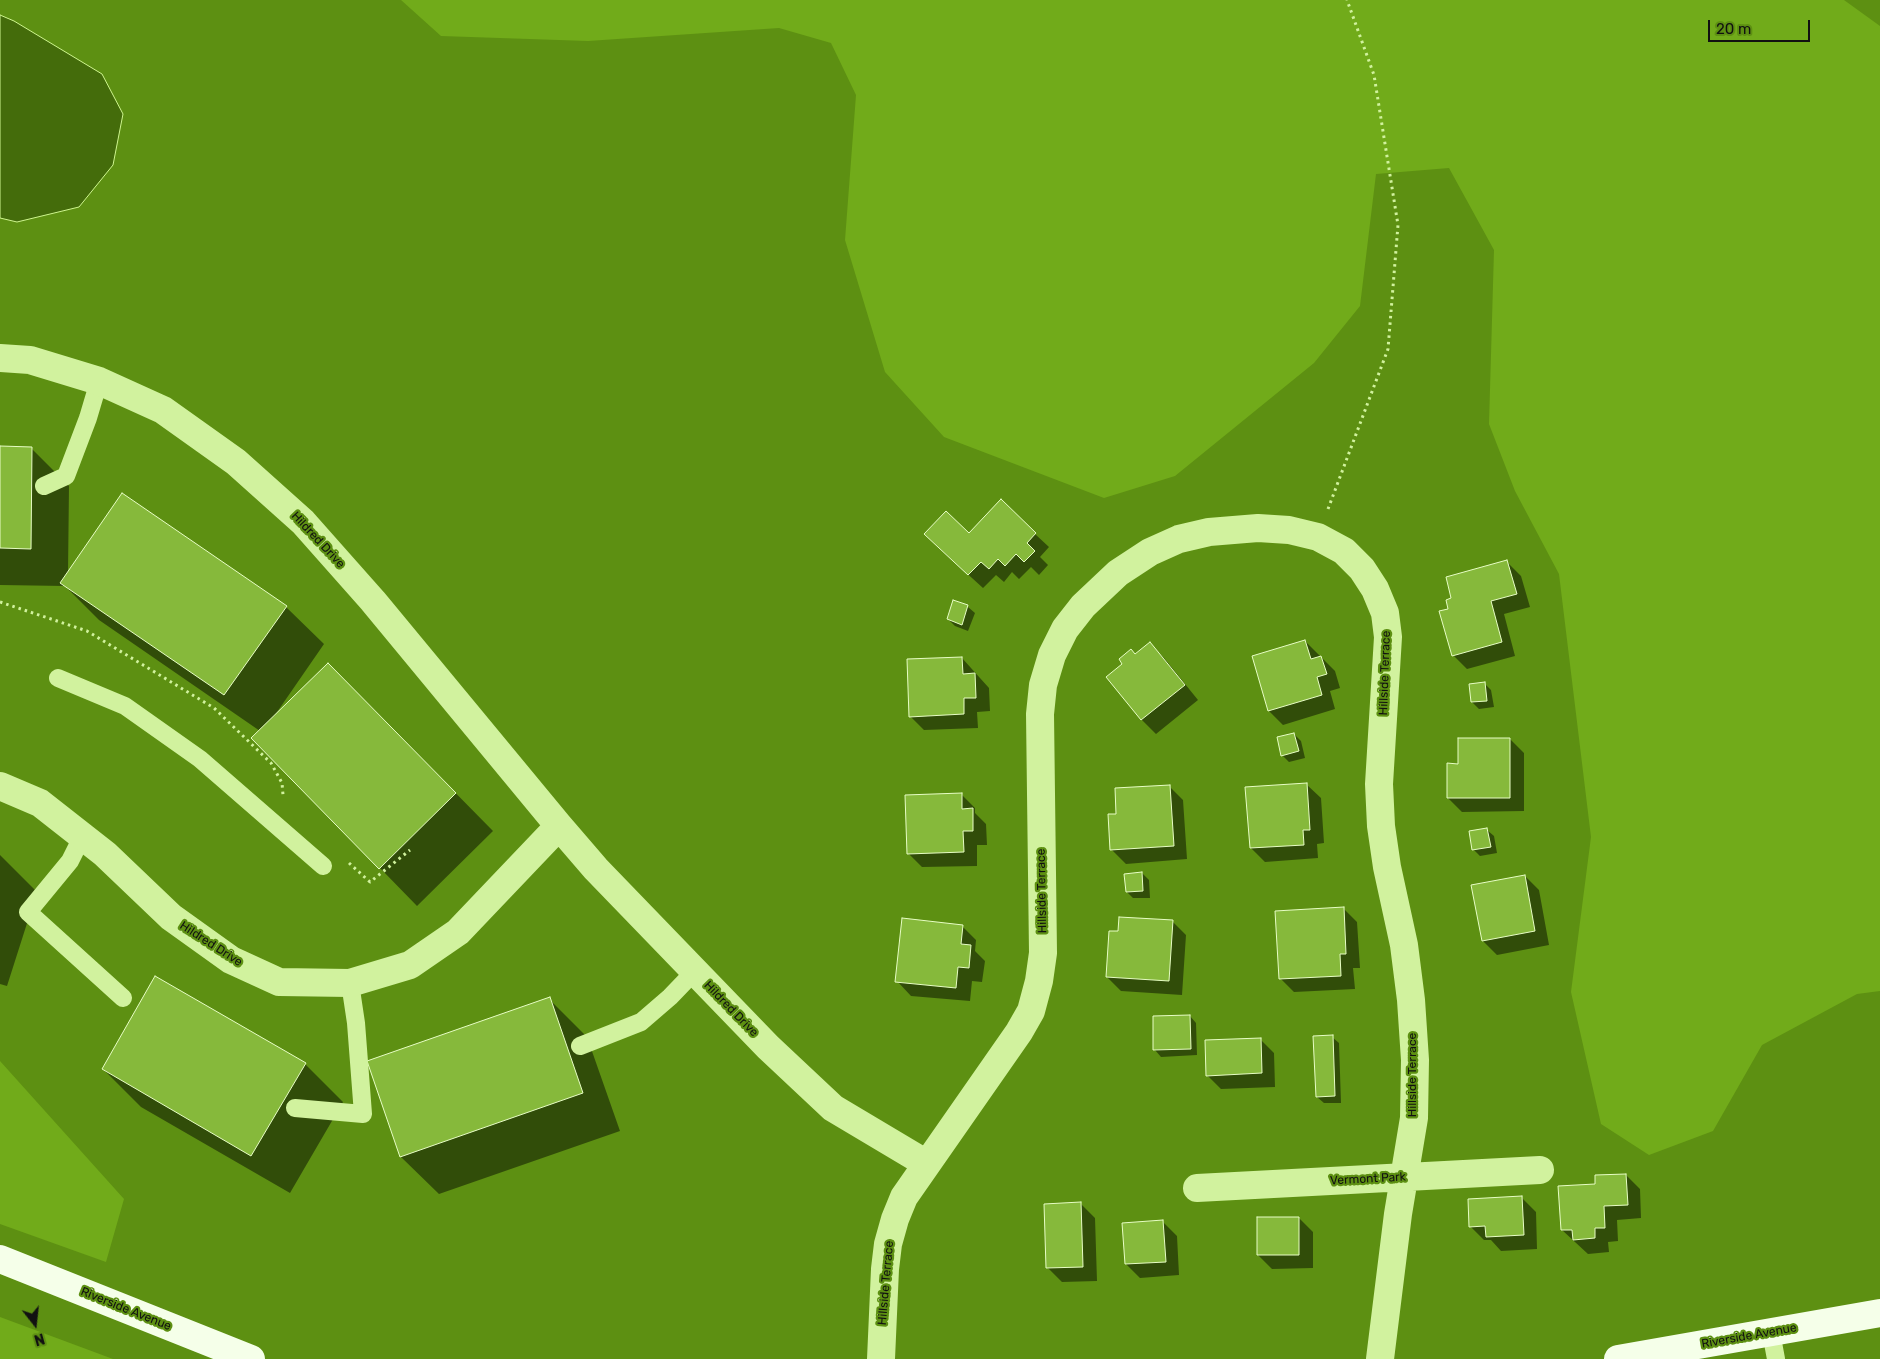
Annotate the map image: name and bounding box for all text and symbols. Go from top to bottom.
scale bar [1710,10,1812,42]
text: 20 m [1716,20,1751,38]
street label: Hildred Drive [288,509,348,571]
street label: Hillside Terrace [1376,630,1394,716]
street label: Hillside Terrace [1034,849,1050,933]
street label: Hildred Drive [177,918,245,970]
street label: Hildred Drive [701,978,761,1040]
street label: Hillside Terrace [1406,1033,1420,1117]
street label: Vermont Park [1330,1170,1406,1188]
street label: Hillside Terrace [875,1240,897,1326]
street label: Riverside Avenue [79,1284,173,1334]
north arrow [10,1299,60,1349]
street label: Riverside Avenue [1700,1321,1798,1351]
text: N [32,1329,46,1348]

